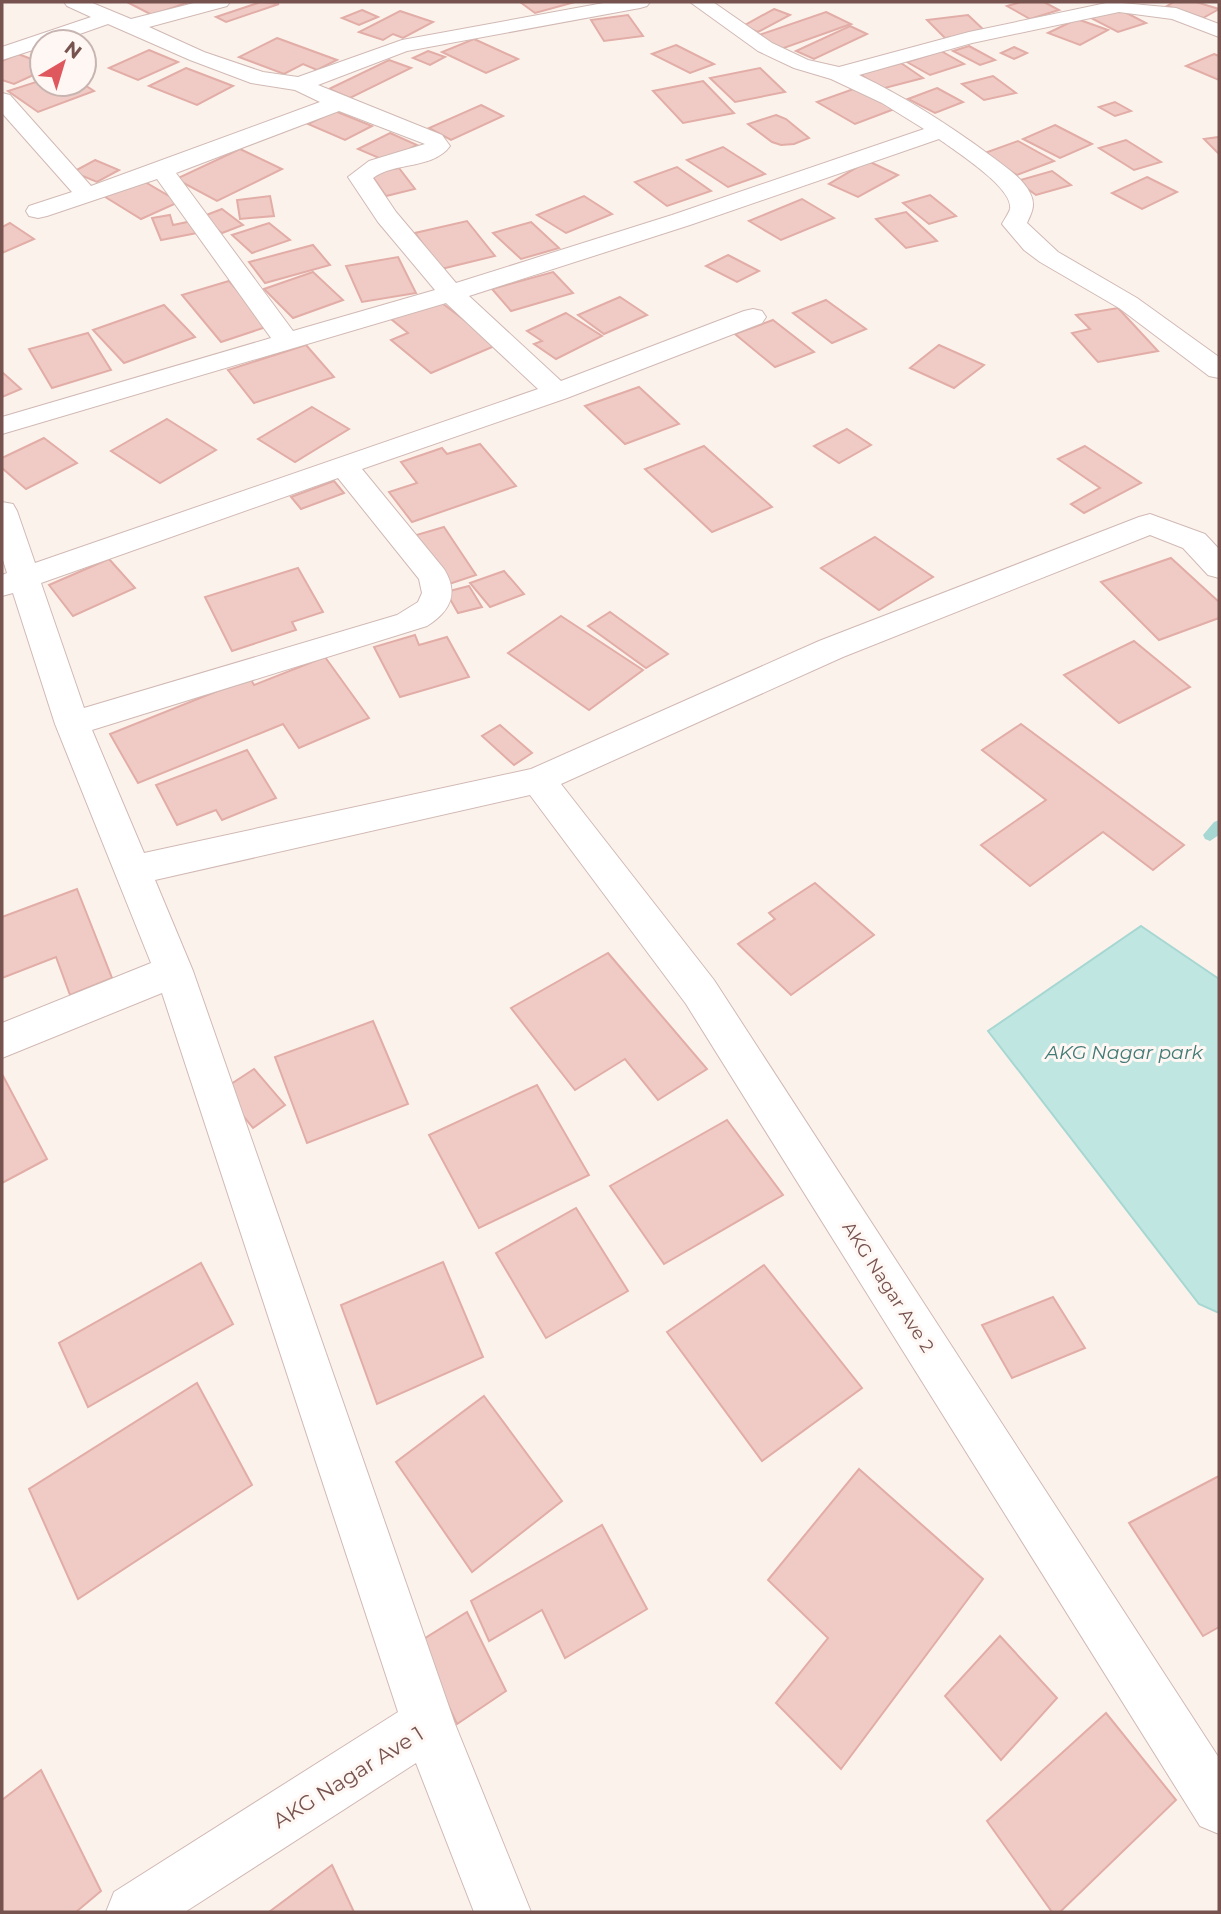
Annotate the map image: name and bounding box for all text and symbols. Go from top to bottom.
north arrow [28,28,98,98]
text: N [60,36,86,64]
water label: AKG Nagar park [1044,1041,1203,1064]
street label: AKG Nagar Ave 2 [838,1217,938,1357]
street label: AKG Nagar Ave 1 [268,1721,428,1833]

